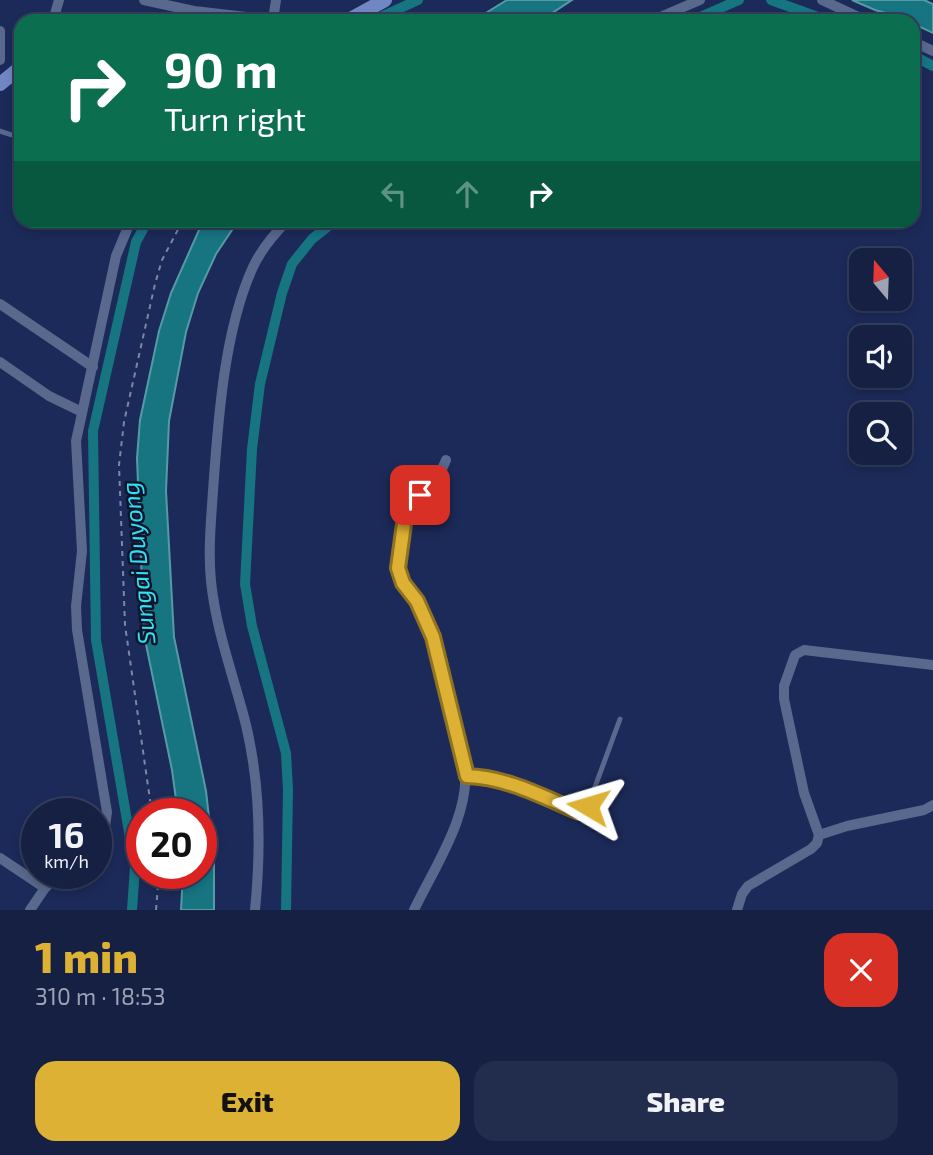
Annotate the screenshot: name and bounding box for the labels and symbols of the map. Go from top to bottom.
north arrow [849,248,912,312]
pin [390,465,450,525]
water label: Sungai Duyong [115,480,160,646]
position arrow [551,769,625,843]
speed limit sign: 20 [126,798,217,889]

